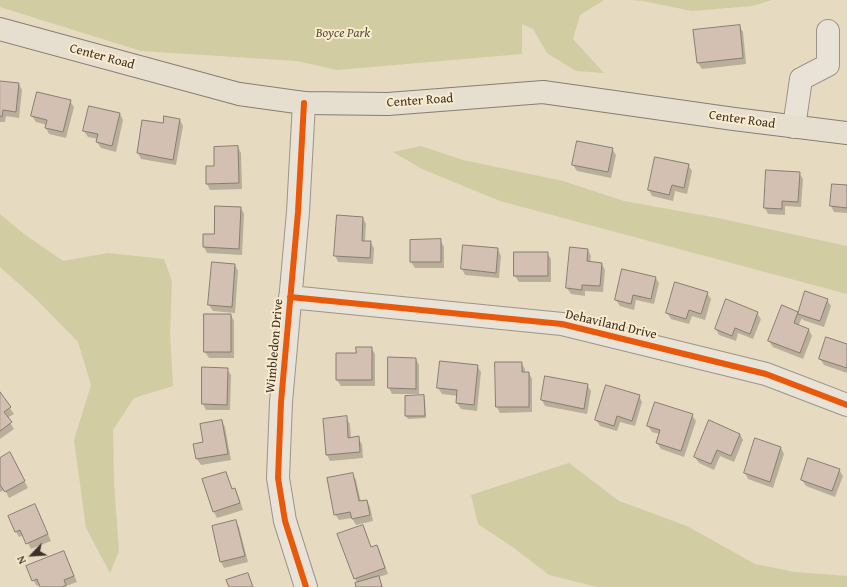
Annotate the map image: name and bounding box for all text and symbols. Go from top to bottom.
park label: Boyce Park [316,26,370,42]
street label: Center Road [68,41,136,73]
street label: Center Road [386,91,454,111]
street label: Center Road [708,108,776,132]
street label: Wimbledon Drive [263,298,287,394]
street label: Dehaviland Drive [564,307,658,343]
north arrow [12,535,52,575]
text: N [12,553,30,567]

